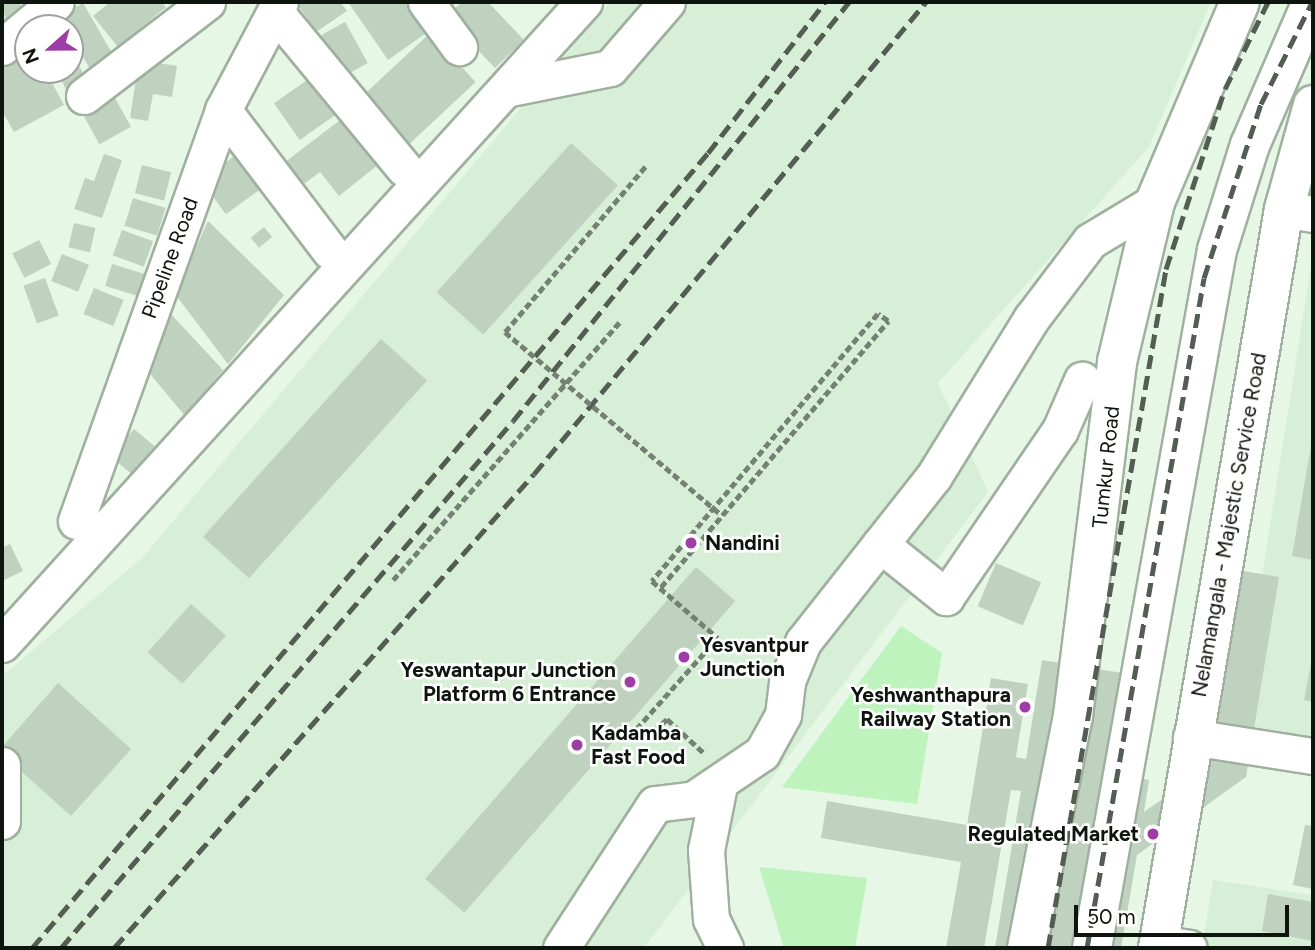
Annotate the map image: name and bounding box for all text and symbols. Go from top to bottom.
north arrow [14,14,84,84]
text: N [17,45,44,67]
street label: Pipeline Road [136,194,204,322]
street label: Nelamangala - Majestic Service Road [1186,351,1272,699]
street label: Tumkur Road [1087,405,1125,529]
place label: Nandini [705,530,780,556]
marker: Nandini [683,535,699,551]
place label: Yesvantpur Junction [700,632,809,682]
marker: Yesvantpur Junction [674,647,694,667]
place label: Yeswantapur Junction Platform 6 Entrance [401,657,616,707]
marker: Yeswantapur Junction Platform 6 Entrance [622,674,638,690]
place label: Yeshwanthapura Railway Station [850,682,1011,732]
marker: Yeshwanthapura Railway Station [1017,699,1033,715]
place label: Kadamba Fast Food [591,720,685,770]
marker: Kadamba Fast Food [569,737,585,753]
place label: Regulated Market [968,821,1139,847]
marker: Regulated Market [1145,826,1161,842]
scale bar [1077,890,1292,934]
text: 50 m [1087,904,1136,929]

